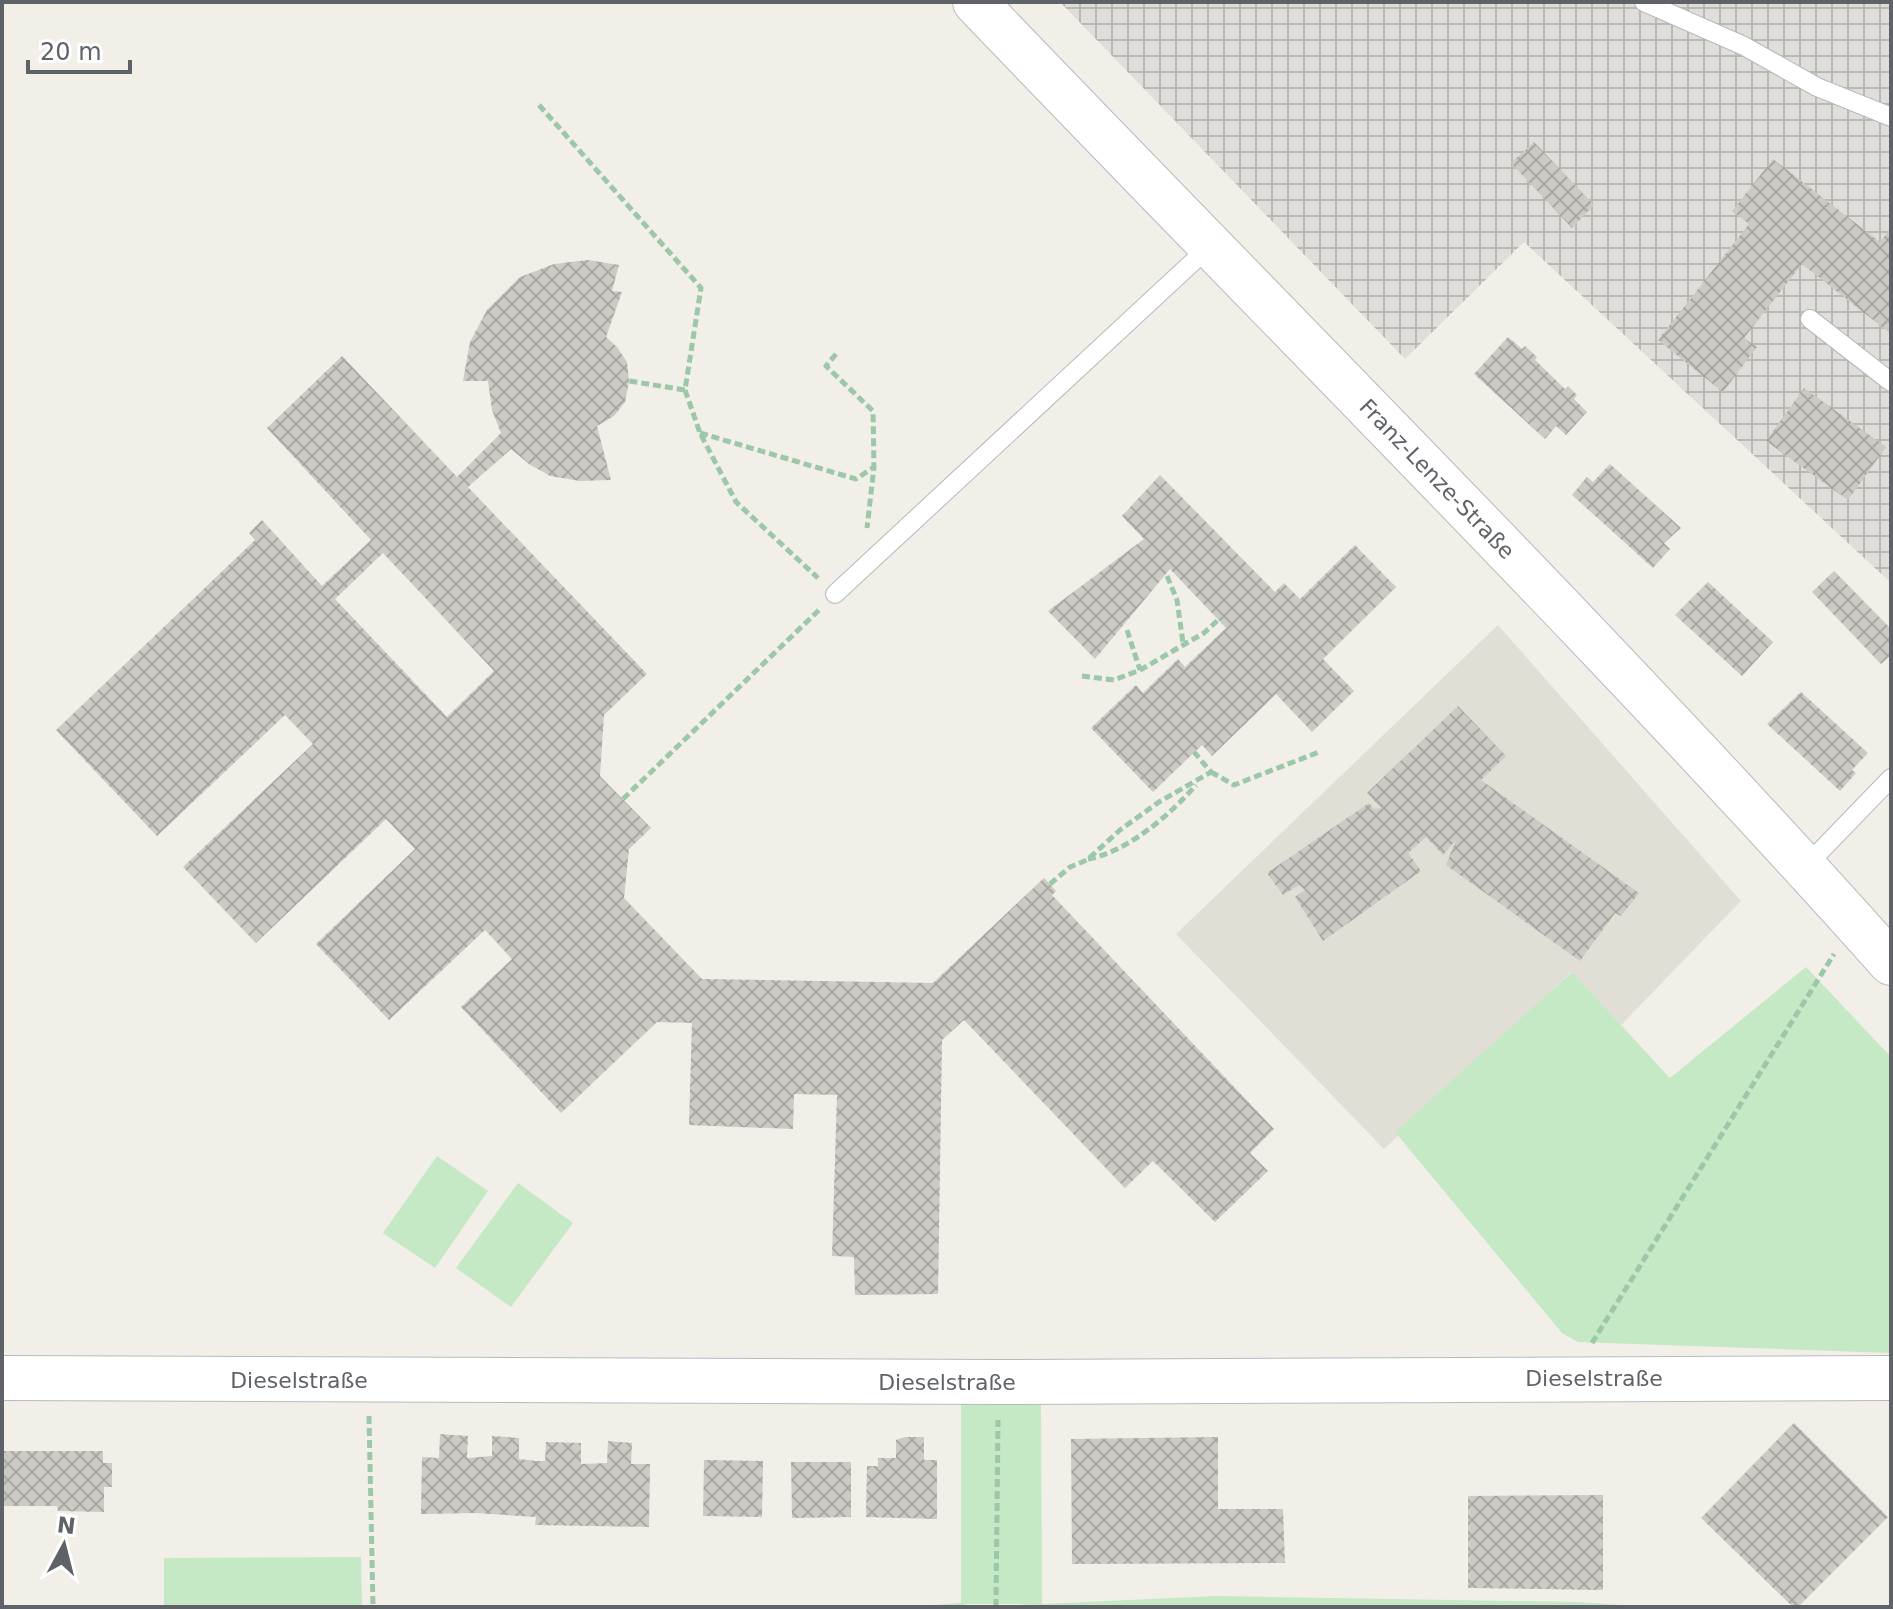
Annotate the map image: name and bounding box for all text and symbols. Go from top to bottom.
scale bar [28,24,130,74]
text: 20 m [40,38,102,66]
street label: Franz-Lenze-Straße [1354,394,1520,564]
street label: Dieselstraße [1525,1366,1663,1391]
street label: Dieselstraße [230,1368,368,1393]
street label: Dieselstraße [878,1370,1016,1395]
north arrow [24,1505,104,1585]
text: N [56,1512,77,1539]

